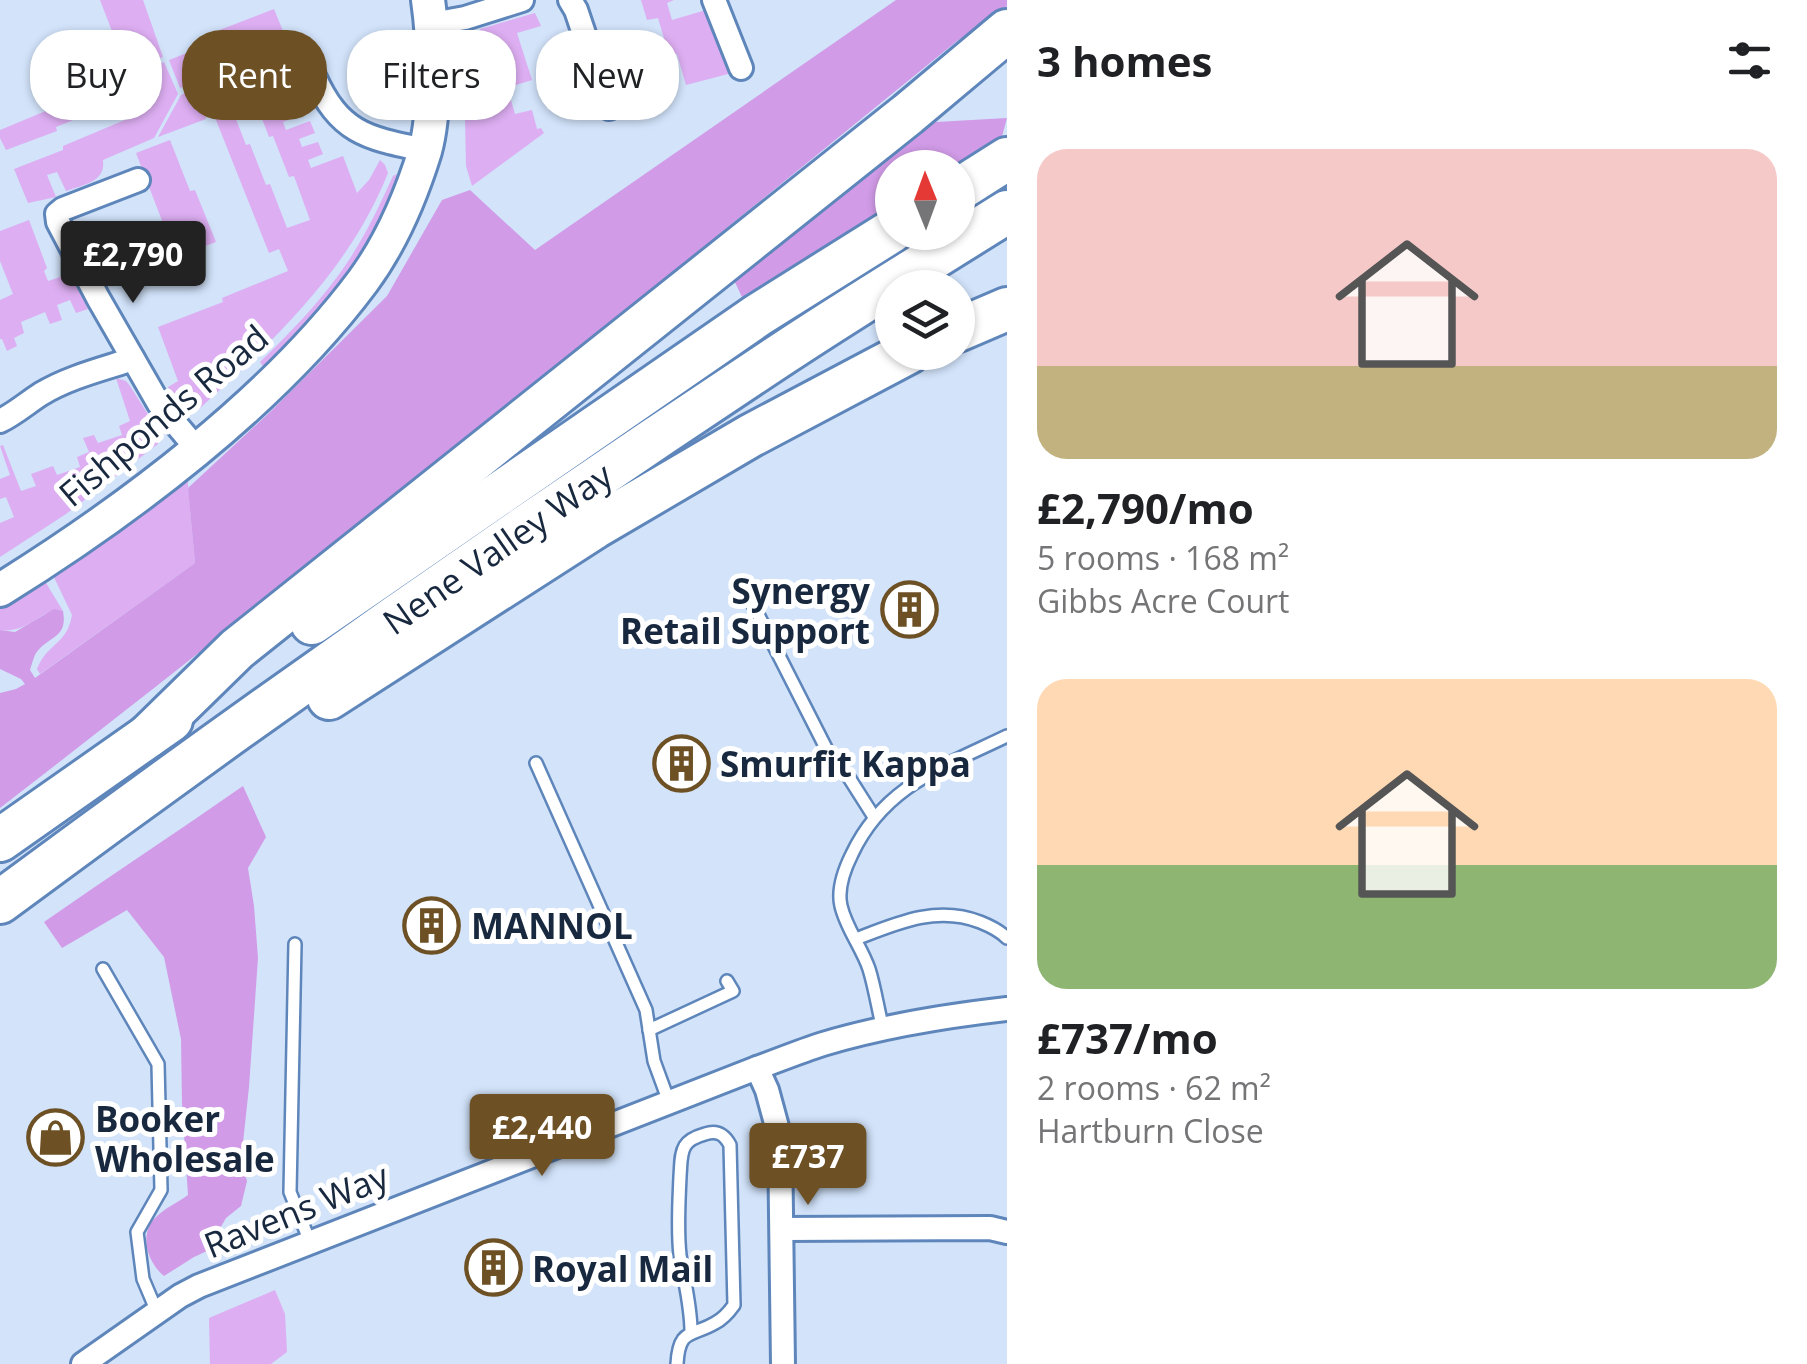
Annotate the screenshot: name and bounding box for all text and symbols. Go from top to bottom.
chip: Buy [30,30,162,120]
chip: Rent [182,30,327,120]
chip: Filters [347,30,516,120]
chip: New [536,30,679,120]
text: 3 homes [1037,32,1212,89]
icon: filters [1722,33,1777,88]
north arrow [875,150,975,250]
map controls [875,150,975,370]
icon: home [1317,214,1497,394]
pin: £2,790 [52,221,214,306]
text: £2,790 [83,232,183,275]
button: layers [875,270,975,370]
street label: Fishponds Road [48,314,278,516]
street label: Nene Valley Way [373,451,621,645]
text: £2,790/mo [1037,479,1254,536]
text: 5 rooms · 168 m² [1037,536,1289,579]
place label: Synergy Retail Support [620,567,870,654]
text: Gibbs Acre Court [1037,579,1290,622]
building icon: Synergy Retail Support [879,580,939,640]
building icon: Smurfit Kappa [651,733,711,793]
place label: Smurfit Kappa [720,740,971,787]
icon: home [1317,744,1497,924]
building icon: MANNOL [402,895,462,955]
place label: MANNOL [471,902,633,949]
text: £737/mo [1037,1009,1218,1066]
text: 2 rooms · 62 m² [1037,1066,1271,1109]
pin: £2,440 [461,1094,623,1179]
place label: Booker Wholesale [95,1095,275,1182]
text: £2,440 [492,1105,592,1148]
shop icon: Booker Wholesale [26,1108,86,1168]
text: Hartburn Close [1037,1109,1264,1152]
pin: £737 [749,1123,867,1208]
text: £737 [771,1134,845,1177]
street label: Ravens Way [197,1152,396,1268]
building icon: Royal Mail [463,1238,523,1298]
place label: Royal Mail [532,1245,713,1292]

